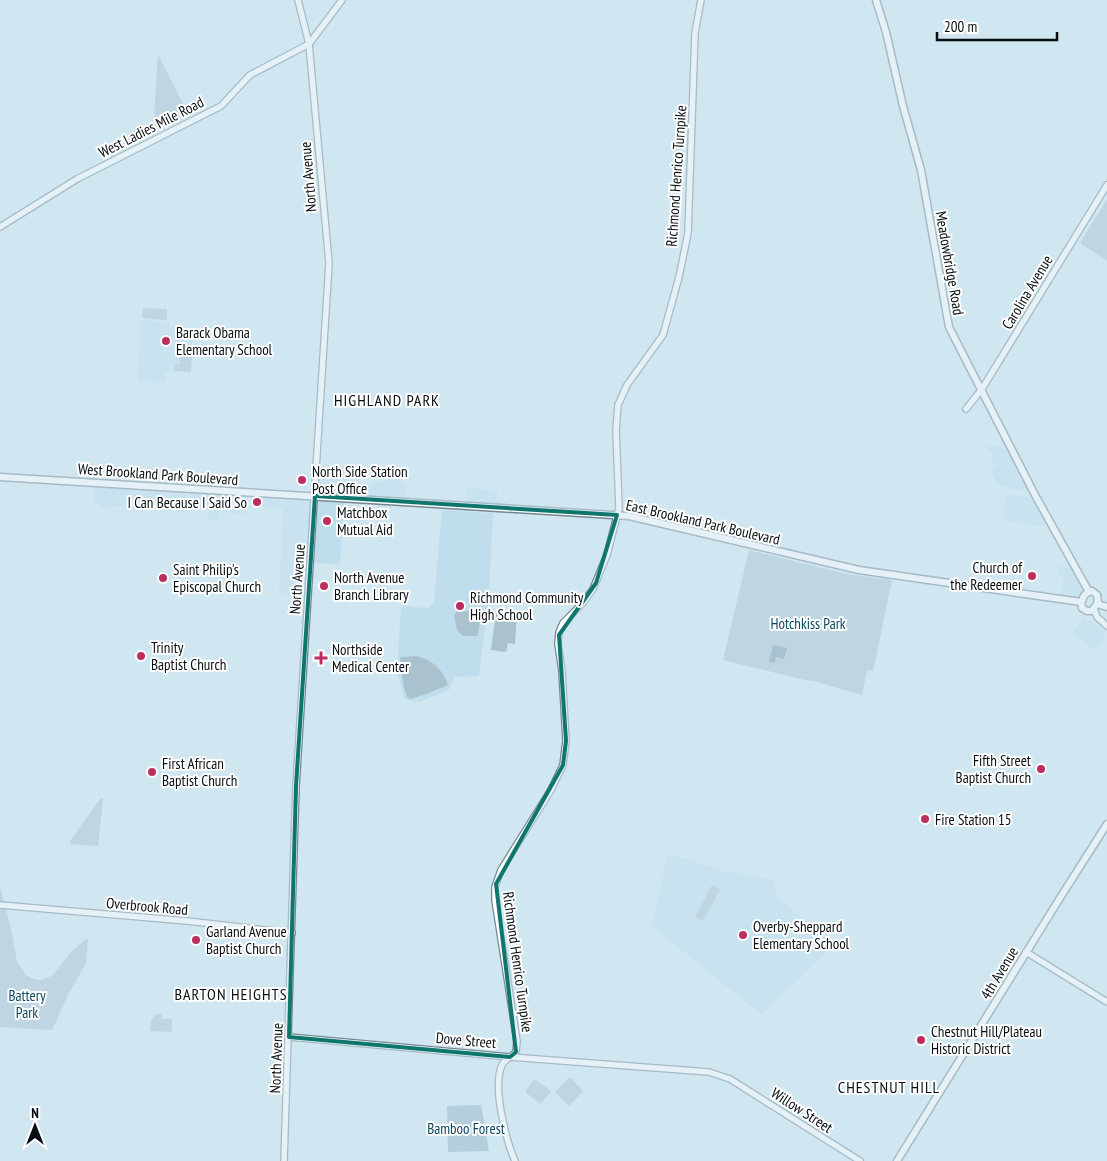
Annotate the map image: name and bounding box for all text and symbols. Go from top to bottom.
scale bar [937,10,1057,42]
text: 200 m [944,17,977,36]
street label: West Ladies Mile Road [95,92,207,162]
street label: Richmond Henrico Turnpike [662,105,690,247]
street label: North Avenue [295,141,321,213]
street label: Meadowbridge Road [932,210,968,316]
street label: Carolina Avenue [997,251,1057,333]
place label: Barack Obama Elementary School [176,323,273,359]
marker: Barack Obama Elementary School [160,335,172,347]
district label: HIGHLAND PARK [334,390,440,410]
street label: West Brookland Park Boulevard [77,459,239,489]
place label: North Side Station Post Office [312,462,407,498]
marker: North Side Station Post Office [296,474,308,486]
place label: I Can Because I Said So [128,493,247,512]
street label: East Brookland Park Boulevard [624,495,782,549]
marker: I Can Because I Said So [251,496,263,508]
place label: Matchbox Mutual Aid [337,503,393,539]
marker: Matchbox Mutual Aid [321,515,333,527]
street label: North Avenue [285,543,309,615]
place label: Church of the Redeemer [950,558,1023,594]
place label: Saint Philip's Episcopal Church [173,560,261,596]
place label: North Avenue Branch Library [334,568,409,604]
marker: Church of the Redeemer [1026,570,1038,582]
marker: Saint Philip's Episcopal Church [157,572,169,584]
marker: North Avenue Branch Library [318,580,330,592]
place label: Richmond Community High School [470,588,584,624]
marker: Richmond Community High School [454,600,466,612]
park label: Hotchkiss Park [770,614,846,633]
place label: Trinity Baptist Church [151,638,226,674]
place label: Northside Medical Center [332,640,410,676]
marker: Trinity Baptist Church [135,650,147,662]
marker: Northside Medical Center [314,651,328,665]
place label: Fifth Street Baptist Church [956,751,1031,787]
place label: First African Baptist Church [162,754,237,790]
marker: Fifth Street Baptist Church [1035,763,1047,775]
marker: First African Baptist Church [146,766,158,778]
place label: Fire Station 15 [935,810,1012,829]
marker: Fire Station 15 [919,813,931,825]
street label: Richmond Henrico Turnpike [499,891,537,1033]
street label: Overbrook Road [105,893,189,919]
place label: Overby-Sheppard Elementary School [753,917,850,953]
place label: Garland Avenue Baptist Church [206,922,287,958]
marker: Overby-Sheppard Elementary School [737,929,749,941]
marker: Garland Avenue Baptist Church [190,934,202,946]
street label: 4th Avenue [976,943,1022,1003]
district label: BARTON HEIGHTS [175,984,288,1004]
park label: Battery Park [8,986,46,1022]
street label: North Avenue [265,1022,287,1094]
place label: Chestnut Hill/Plateau Historic District [931,1022,1042,1058]
street label: Dove Street [435,1028,497,1052]
marker: Chestnut Hill/Plateau Historic District [915,1034,927,1046]
district label: CHESTNUT HILL [838,1077,940,1097]
street label: Willow Street [768,1083,836,1137]
north arrow [10,1101,60,1151]
text: N [31,1104,39,1122]
park label: Bamboo Forest [427,1119,505,1138]

